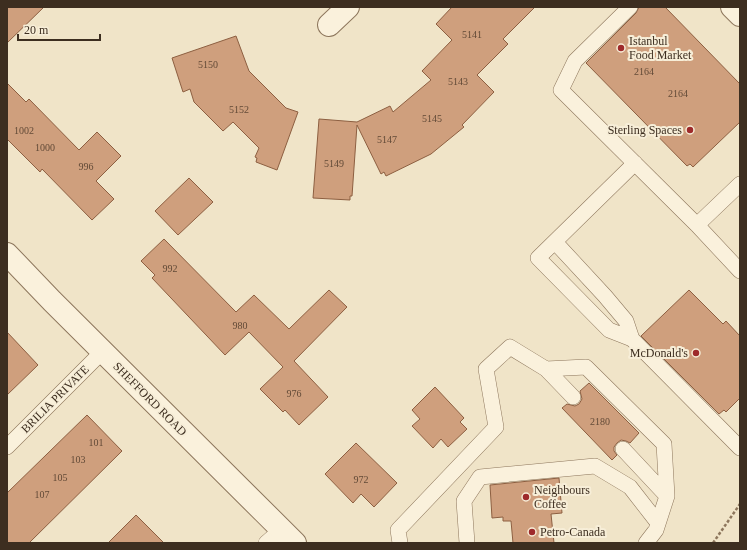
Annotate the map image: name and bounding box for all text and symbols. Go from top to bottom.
scale bar [18,16,100,42]
text: 20 m [24,23,49,37]
house number: 5141 [462,29,482,40]
place label: Istanbul Food Market [629,34,692,62]
marker: Istanbul Food Market [616,43,626,53]
house number: 5150 [198,59,218,70]
house number: 2164 [634,66,654,77]
house number: 5143 [448,76,468,87]
house number: 2164 [668,88,688,99]
house number: 5152 [229,104,249,115]
house number: 5145 [422,113,442,124]
place label: Sterling Spaces [608,123,682,137]
house number: 1002 [14,125,34,136]
marker: Sterling Spaces [685,125,695,135]
house number: 5147 [377,134,397,145]
house number: 1000 [35,142,55,153]
house number: 5149 [324,158,344,169]
house number: 996 [79,161,94,172]
house number: 992 [163,263,178,274]
house number: 980 [233,320,248,331]
place label: McDonald's [630,346,688,360]
marker: McDonald's [691,348,701,358]
street label: SHEFFORD ROAD [110,359,190,439]
street label: BRILIA PRIVATE [18,362,92,436]
house number: 976 [287,388,302,399]
house number: 2180 [590,416,610,427]
house number: 101 [89,437,104,448]
house number: 103 [71,454,86,465]
house number: 105 [53,472,68,483]
house number: 972 [354,474,369,485]
place label: Neighbours Coffee [534,483,590,511]
house number: 107 [35,489,50,500]
marker: Neighbours Coffee [521,492,531,502]
place label: Petro-Canada [540,525,606,539]
marker: Petro-Canada [527,527,537,537]

